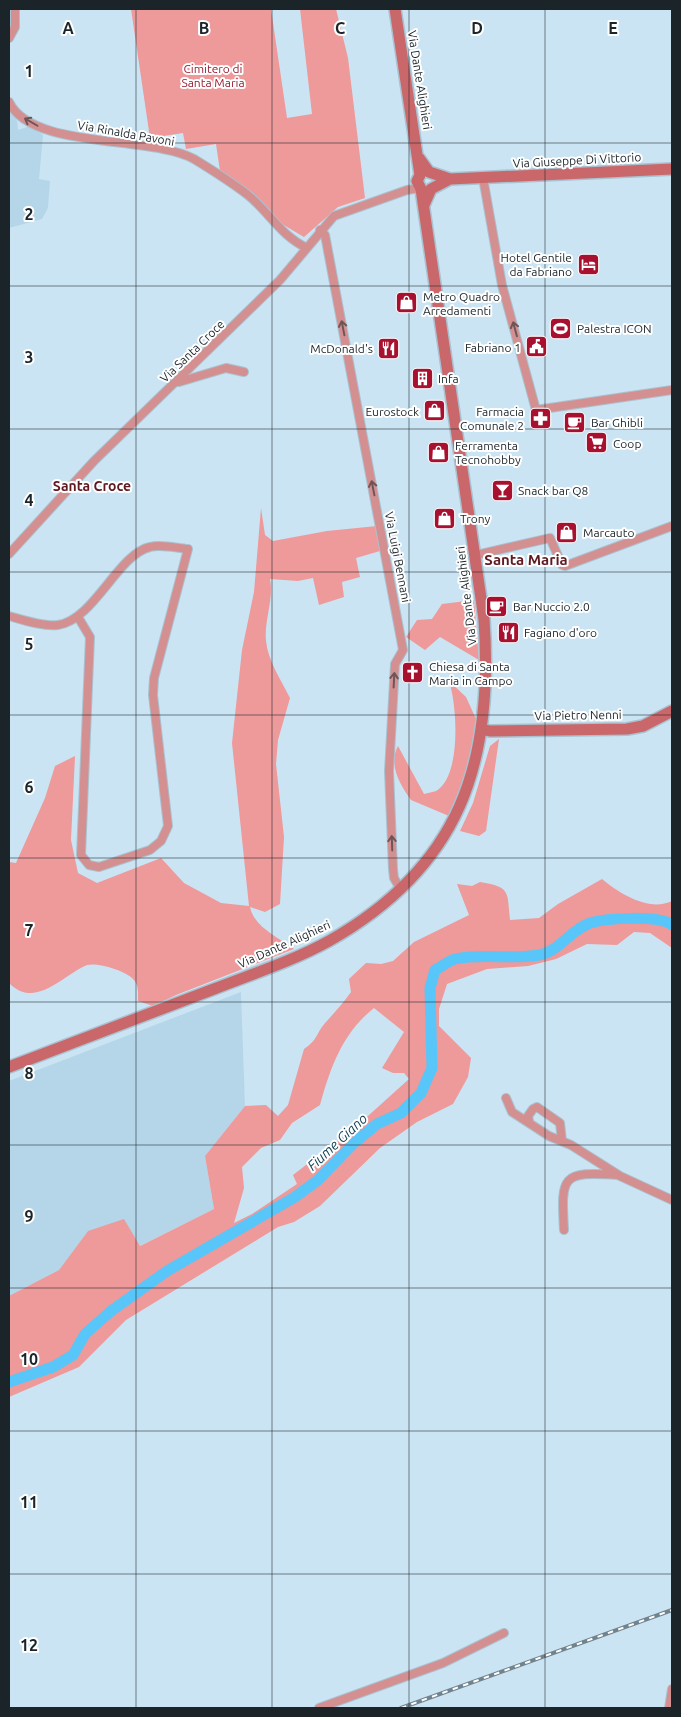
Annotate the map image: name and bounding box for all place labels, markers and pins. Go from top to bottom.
place label: Hotel Gentile da Fabriano [501,251,572,278]
hotel icon: Hotel Gentile da Fabriano [576,252,600,276]
place label: Metro Quadro Arredamenti [423,290,500,317]
shop icon: Metro Quadro Arredamenti [395,291,419,315]
sports icon: Palestra ICON [549,316,573,340]
place label: Palestra ICON [577,322,652,335]
public building icon: Fabriano 1 [525,335,549,359]
restaurant icon: McDonald's [377,336,401,360]
place label: Fabriano 1 [465,341,521,354]
place label: McDonald's [310,342,373,355]
building icon: Infa [410,366,434,390]
place label: Infa [438,372,459,385]
shop icon: Eurostock [423,399,447,423]
place label: Eurostock [365,405,419,418]
place label: Farmacia Comunale 2 [460,405,524,432]
pharmacy icon: Farmacia Comunale 2 [528,406,552,430]
cafe icon: Bar Ghibli [563,410,587,434]
place label: Bar Ghibli [591,416,643,429]
supermarket icon: Coop [585,431,609,455]
place label: Coop [613,437,641,450]
place label: Ferramenta Tecnohobby [455,439,521,466]
shop icon: Ferramenta Tecnohobby [427,440,451,464]
bar icon: Snack bar Q8 [490,478,514,502]
place label: Snack bar Q8 [518,484,588,497]
shop icon: Trony [432,506,456,530]
place label: Trony [460,512,491,525]
shop icon: Marcauto [555,520,579,544]
place label: Marcauto [583,526,634,539]
cafe icon: Bar Nuccio 2.0 [485,594,509,618]
place label: Bar Nuccio 2.0 [513,600,590,613]
restaurant icon: Fagiano d'oro [496,620,520,644]
place label: Fagiano d'oro [524,626,597,639]
place label: Chiesa di Santa Maria in Campo [429,660,512,687]
church icon: Chiesa di Santa Maria in Campo [401,661,425,685]

